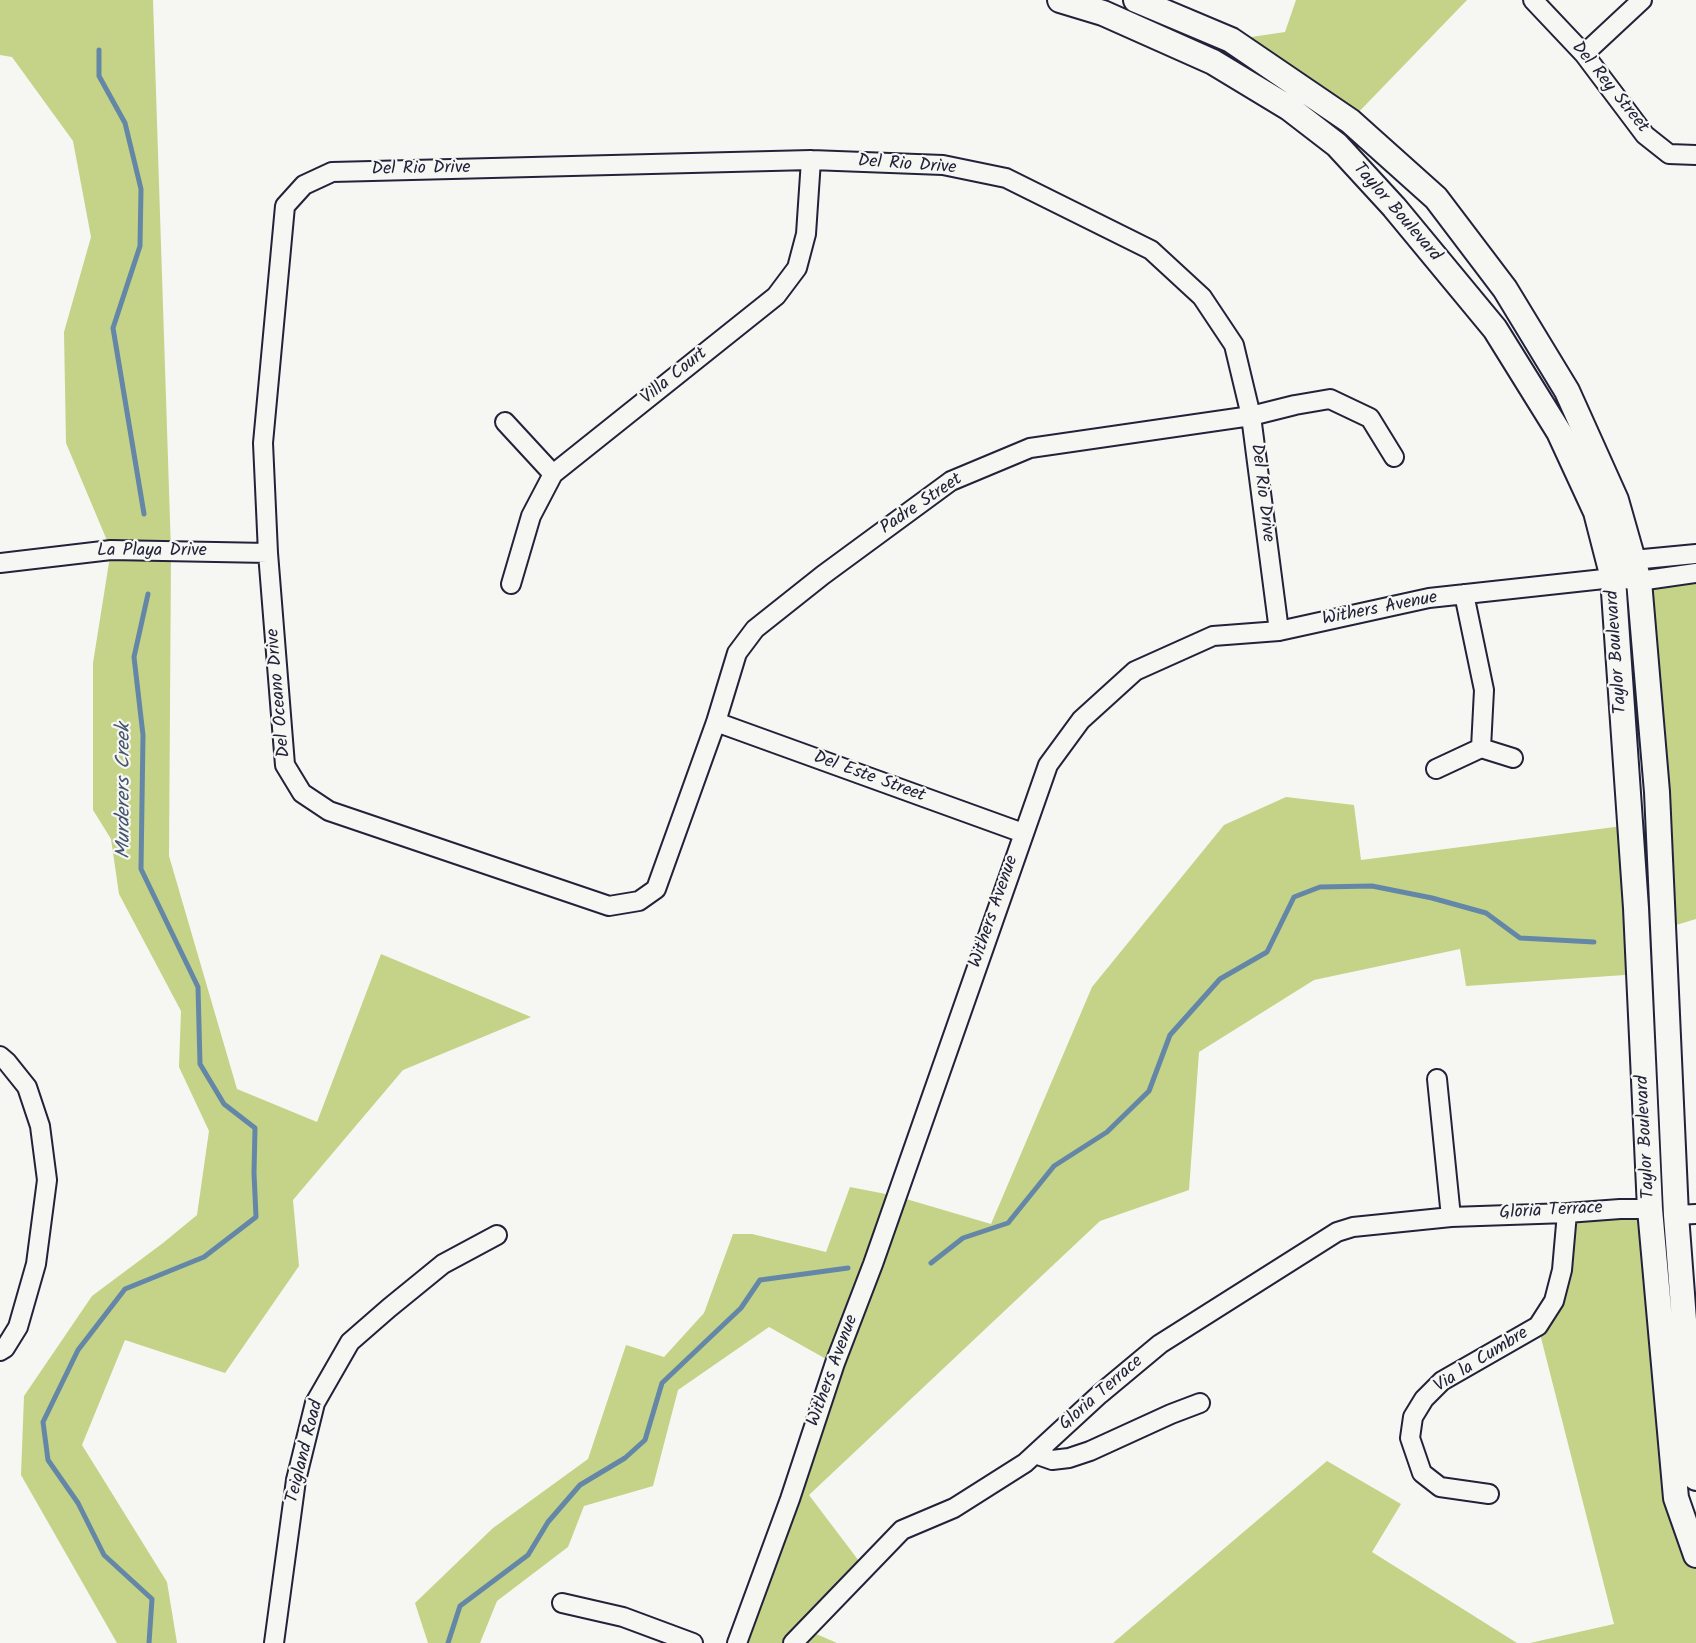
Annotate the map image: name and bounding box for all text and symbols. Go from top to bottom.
street label: Del Rey Street [1566,38,1652,138]
street label: Del Rio Drive [857,152,957,180]
street label: Del Rio Drive [371,158,471,182]
street label: Taylor Boulevard [1347,159,1445,267]
street label: Villa Court [638,344,712,410]
street label: Del Rio Drive [1244,443,1278,543]
street label: Padre Street [877,470,967,540]
street label: La Playa Drive [97,541,207,563]
street label: Withers Avenue [1321,588,1439,632]
street label: Taylor Boulevard [1603,589,1633,715]
street label: Del Oceano Drive [264,628,296,758]
water label: Murderers Creek [114,723,138,859]
street label: Del Este Street [810,748,928,808]
street label: Withers Avenue [966,853,1024,971]
street label: Taylor Boulevard [1633,1075,1661,1199]
street label: Gloria Terrace [1499,1199,1603,1225]
street label: Withers Avenue [804,1312,864,1430]
street label: Via la Cumbre [1431,1324,1533,1398]
street label: Gloria Terrace [1056,1352,1148,1436]
street label: Teigland Road [283,1398,329,1506]

